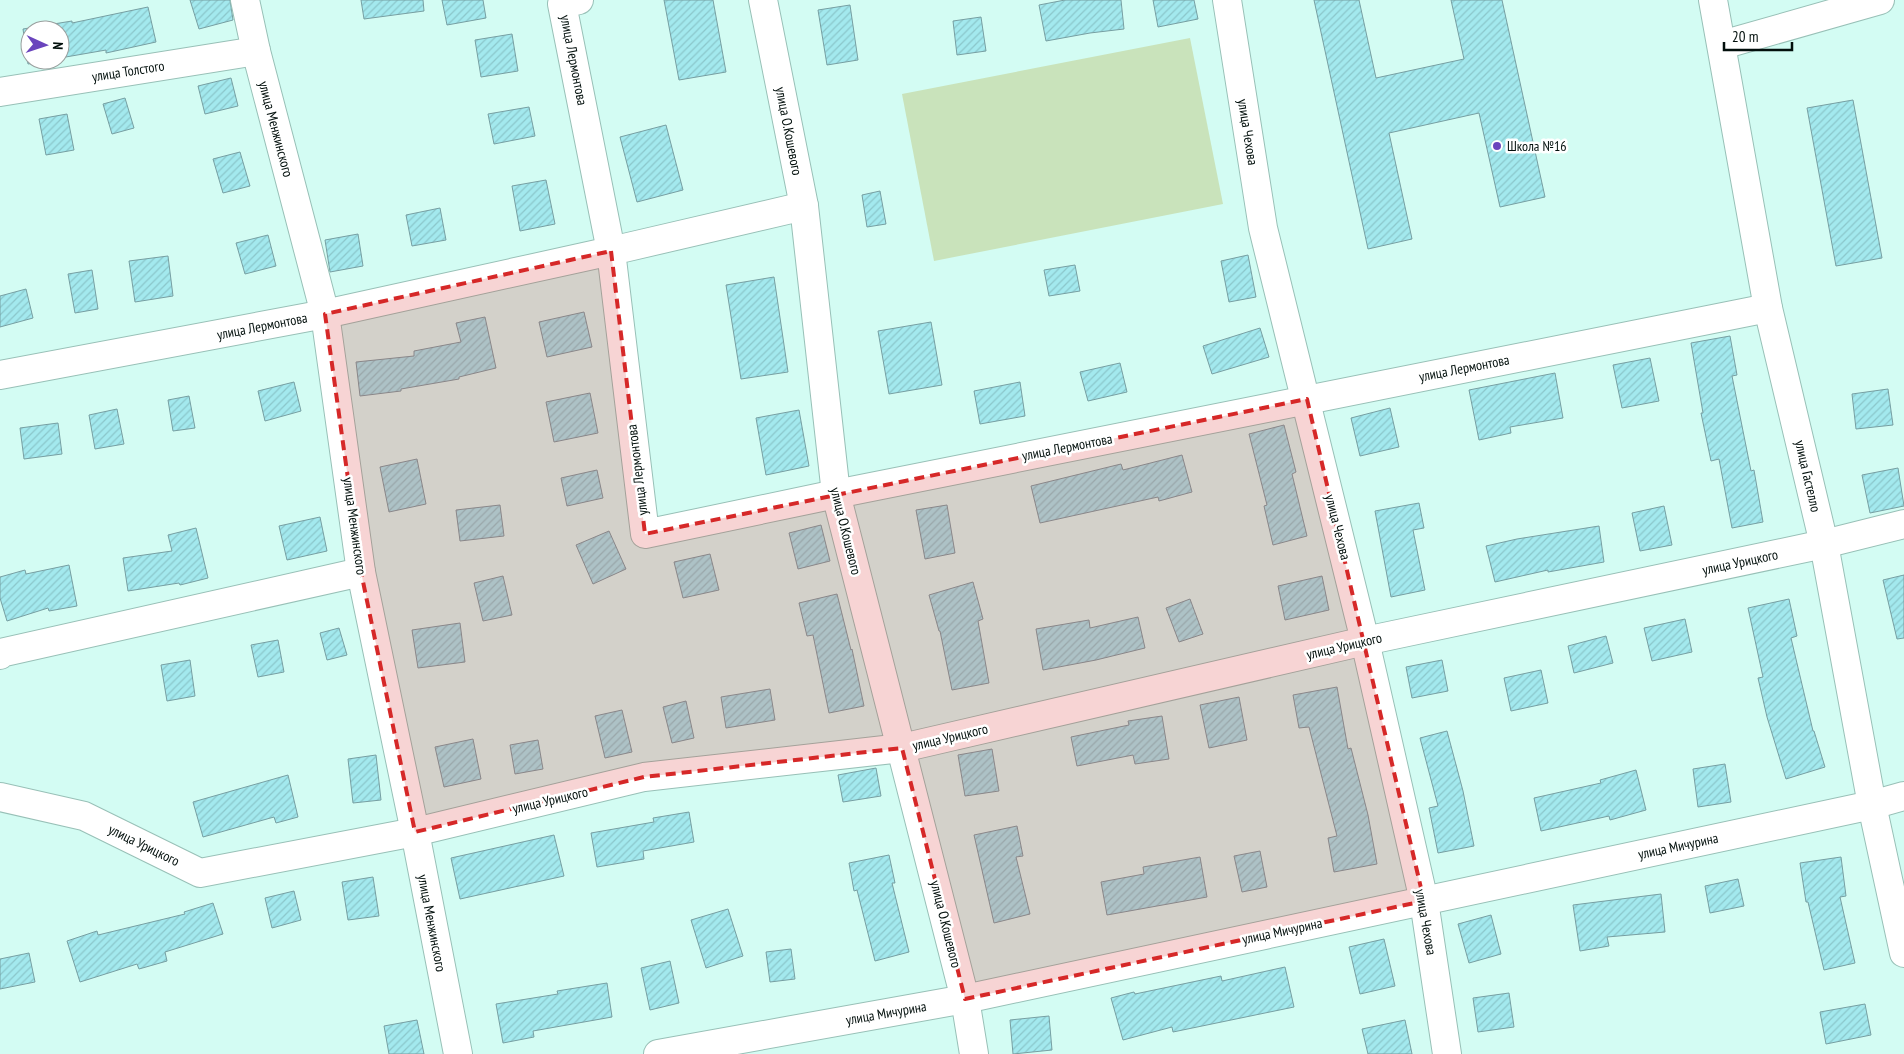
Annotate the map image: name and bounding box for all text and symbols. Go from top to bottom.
street label: улица Лермонтова [556,13,592,107]
north arrow [20,20,70,70]
scale bar [1724,20,1792,52]
text: 20 m [1732,27,1758,46]
text: N [49,41,67,50]
street label: улица Толстого [90,56,166,86]
street label: улица Менжинского [255,79,297,179]
street label: улица О.Кошевого [772,85,806,177]
street label: улица Чехова [1234,98,1262,166]
place label: Школа №16 [1507,137,1567,155]
marker: Школа №16 [1491,140,1503,152]
street label: улица Лермонтова [215,308,309,344]
street label: улица Лермонтова [1417,350,1511,386]
street label: улица Лермонтова [622,423,652,517]
street label: улица Лермонтова [1020,429,1114,465]
street label: улица Гастелло [1791,438,1825,514]
street label: улица Менжинского [339,476,371,576]
street label: улица О.Кошевого [826,485,866,577]
street label: улица Чехова [1321,492,1355,562]
street label: улица Урицкого [1701,545,1779,579]
street label: улица Урицкого [1305,629,1383,663]
street label: улица Урицкого [911,720,989,754]
street label: улица Урицкого [511,783,589,817]
street label: улица Урицкого [106,820,182,870]
street label: улица Мичурина [1636,829,1720,863]
street label: улица Менжинского [414,873,450,973]
street label: улица О.Кошевого [926,878,966,970]
street label: улица Чехова [1411,887,1441,957]
street label: улица Мичурина [1240,914,1324,948]
street label: улица Мичурина [844,997,928,1029]

